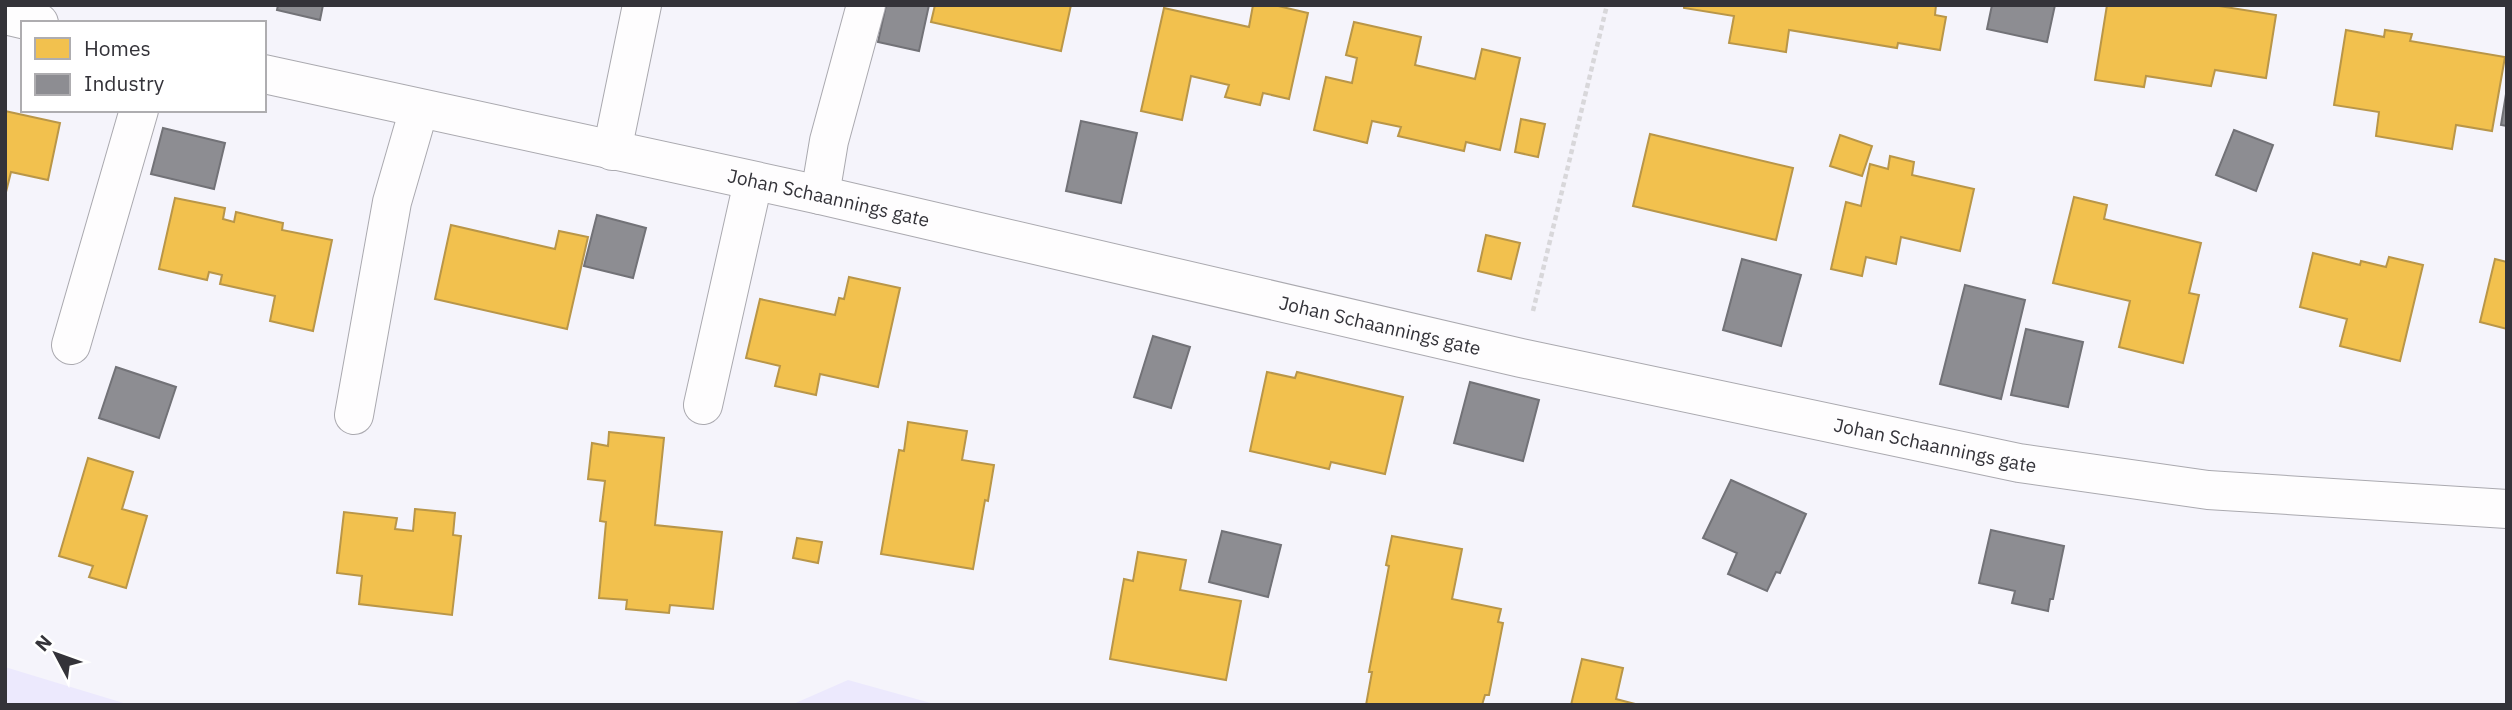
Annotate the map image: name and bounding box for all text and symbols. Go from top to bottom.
legend [21,21,266,112]
text: Homes [84,34,151,62]
text: Industry [84,69,165,97]
street label: Johan Schaannings gate [725,163,932,232]
street label: Johan Schaannings gate [1277,290,1483,360]
street label: Johan Schaannings gate [1832,412,2038,477]
north arrow [21,619,91,689]
text: N [30,630,57,656]

